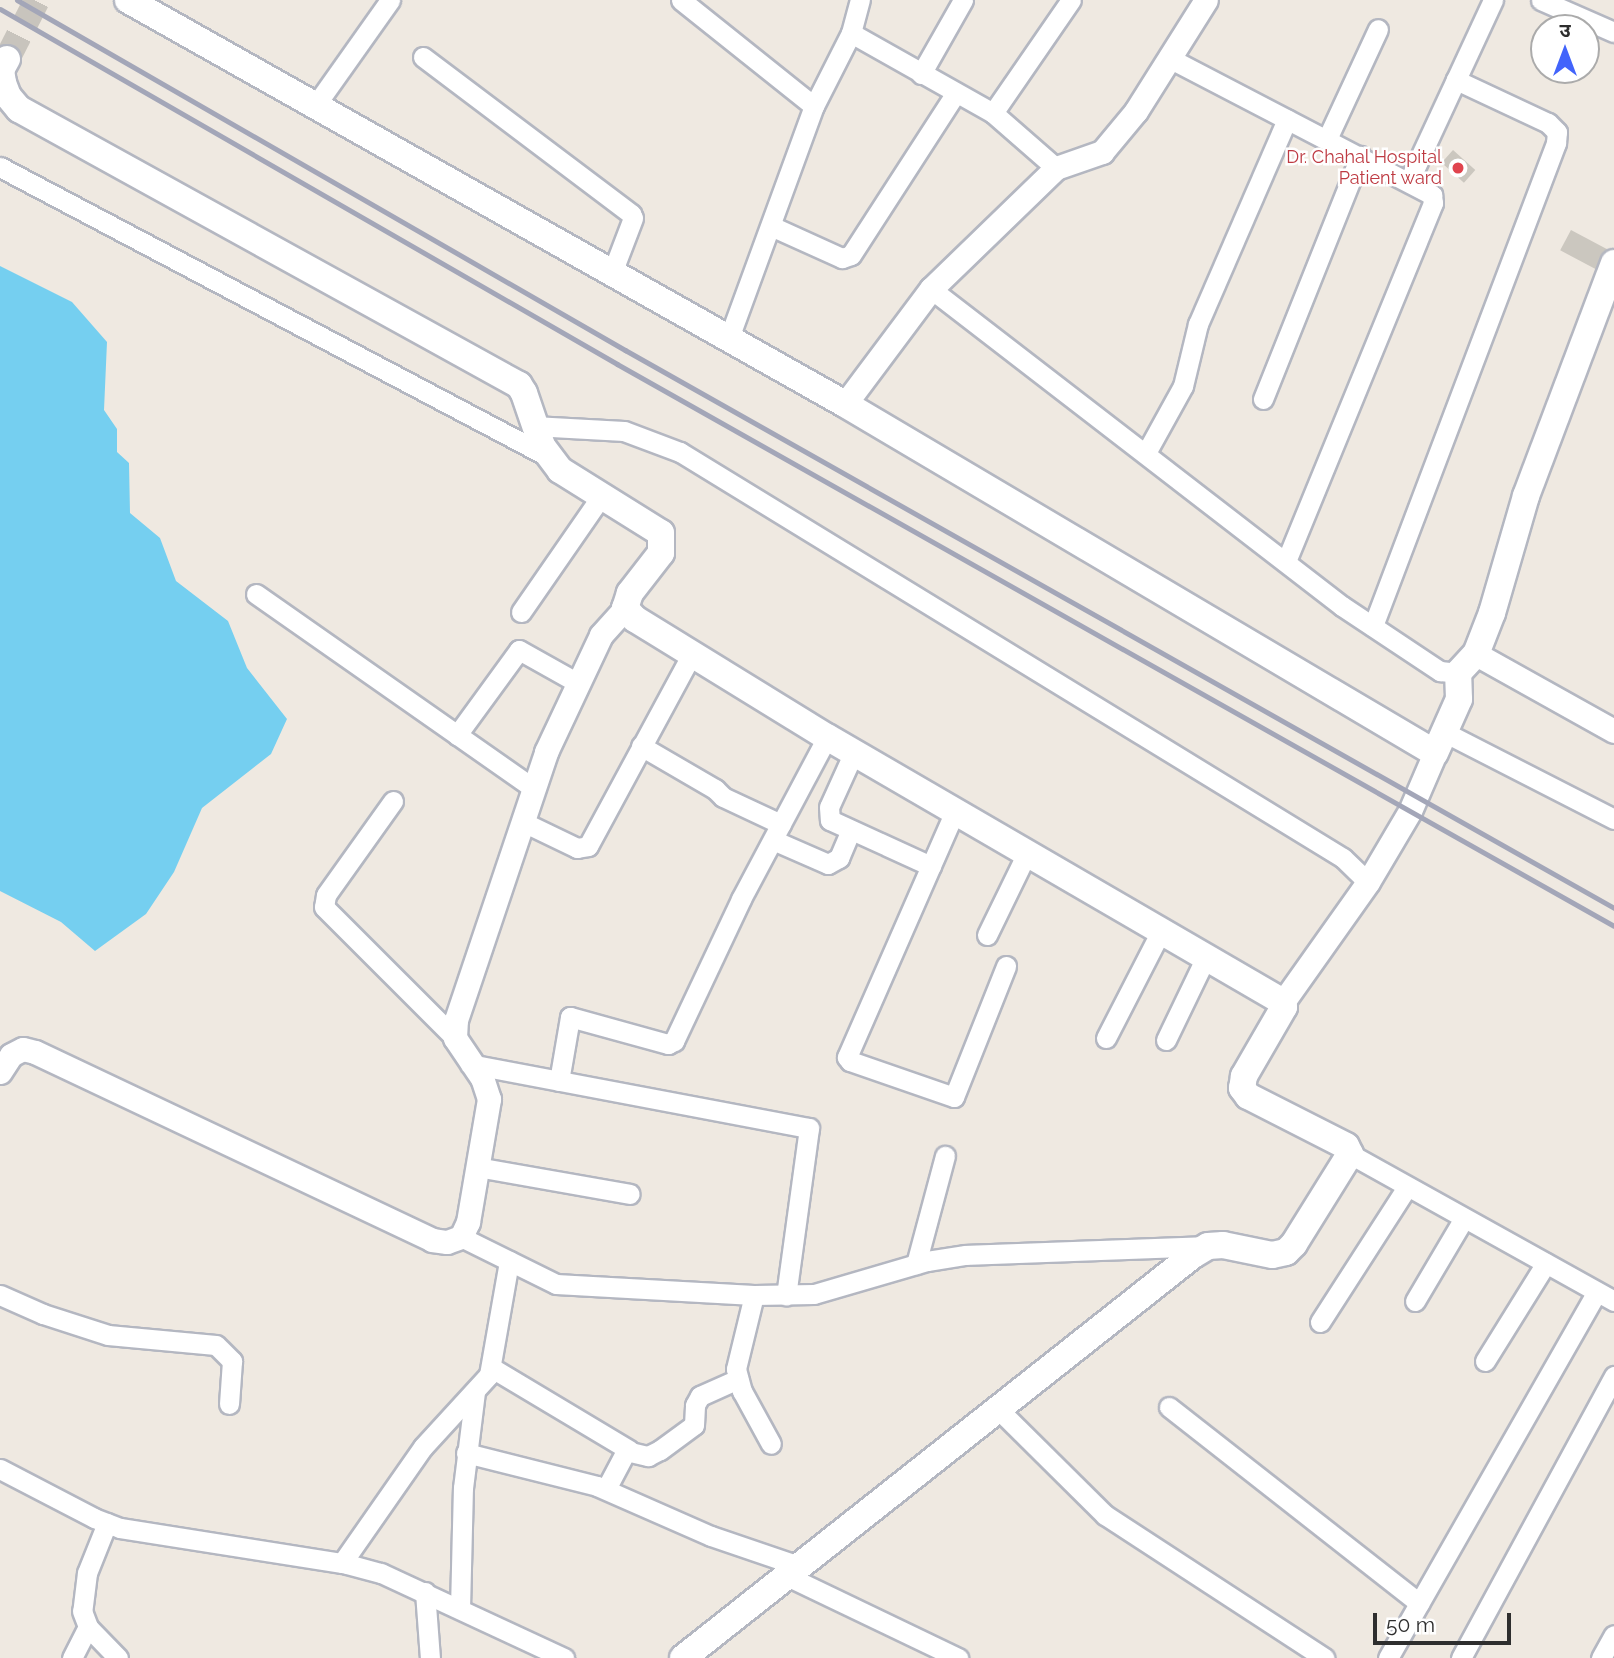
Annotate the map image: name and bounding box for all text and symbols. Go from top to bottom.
north arrow [1530,14,1600,84]
text: उ [1559,19,1571,41]
place label: Dr. Chahal Hospital Patient ward [1286,147,1442,190]
marker: Dr. Chahal Hospital Patient ward [1448,158,1468,178]
scale bar [1376,1598,1514,1642]
text: 50 m [1386,1612,1435,1637]

